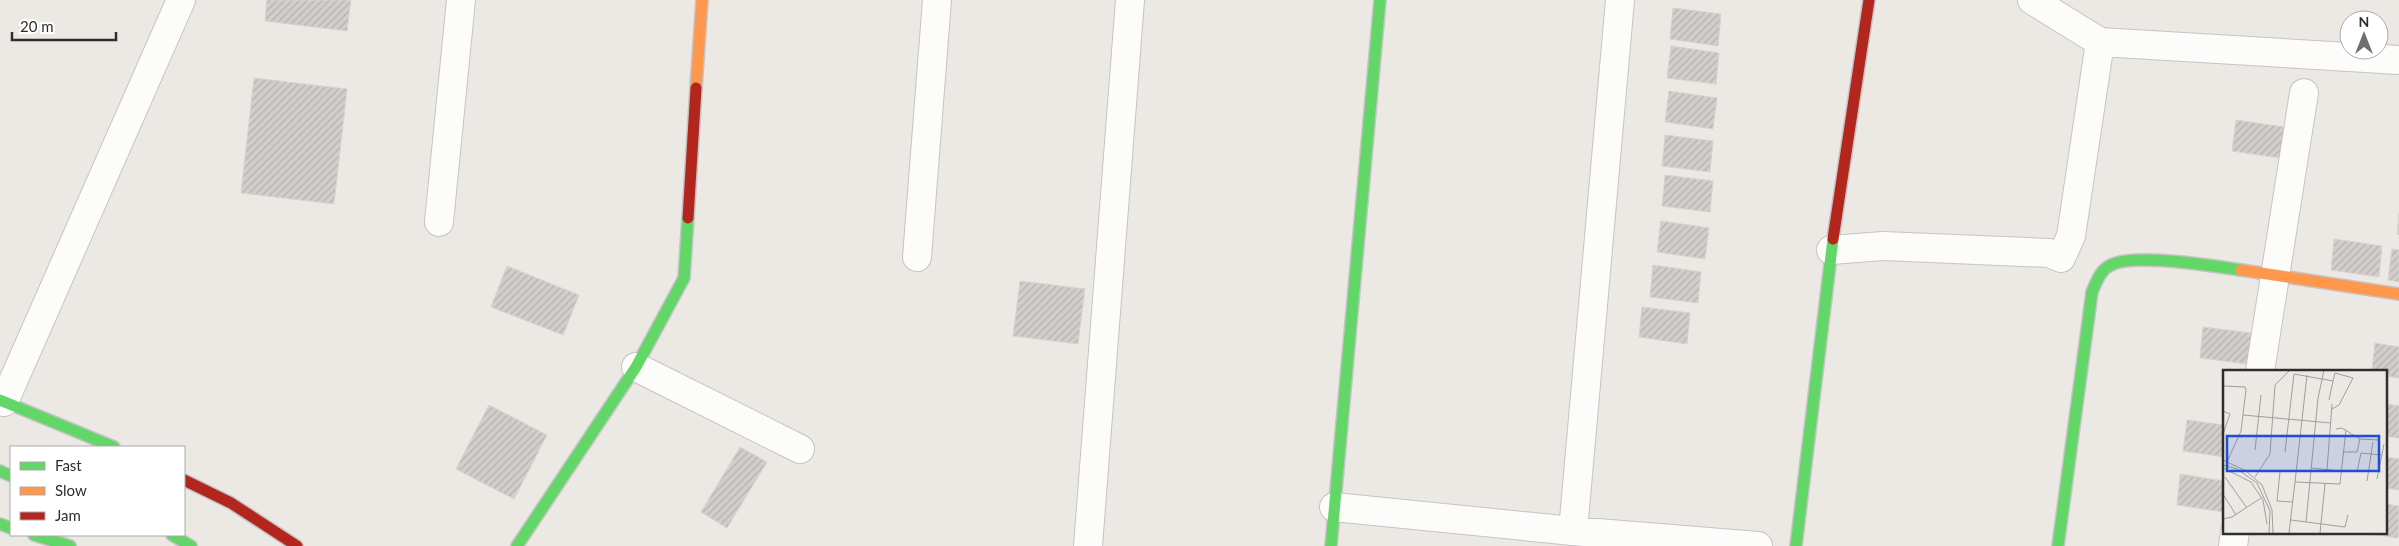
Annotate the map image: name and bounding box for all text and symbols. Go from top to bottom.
scale bar [12,10,116,42]
north arrow [2339,10,2389,60]
text: N [2359,13,2369,30]
text: 20 m [20,17,54,35]
inset map [2223,370,2386,534]
legend [10,446,185,536]
text: Fast [55,456,82,474]
text: Slow [55,481,87,499]
text: Jam [55,506,81,524]

